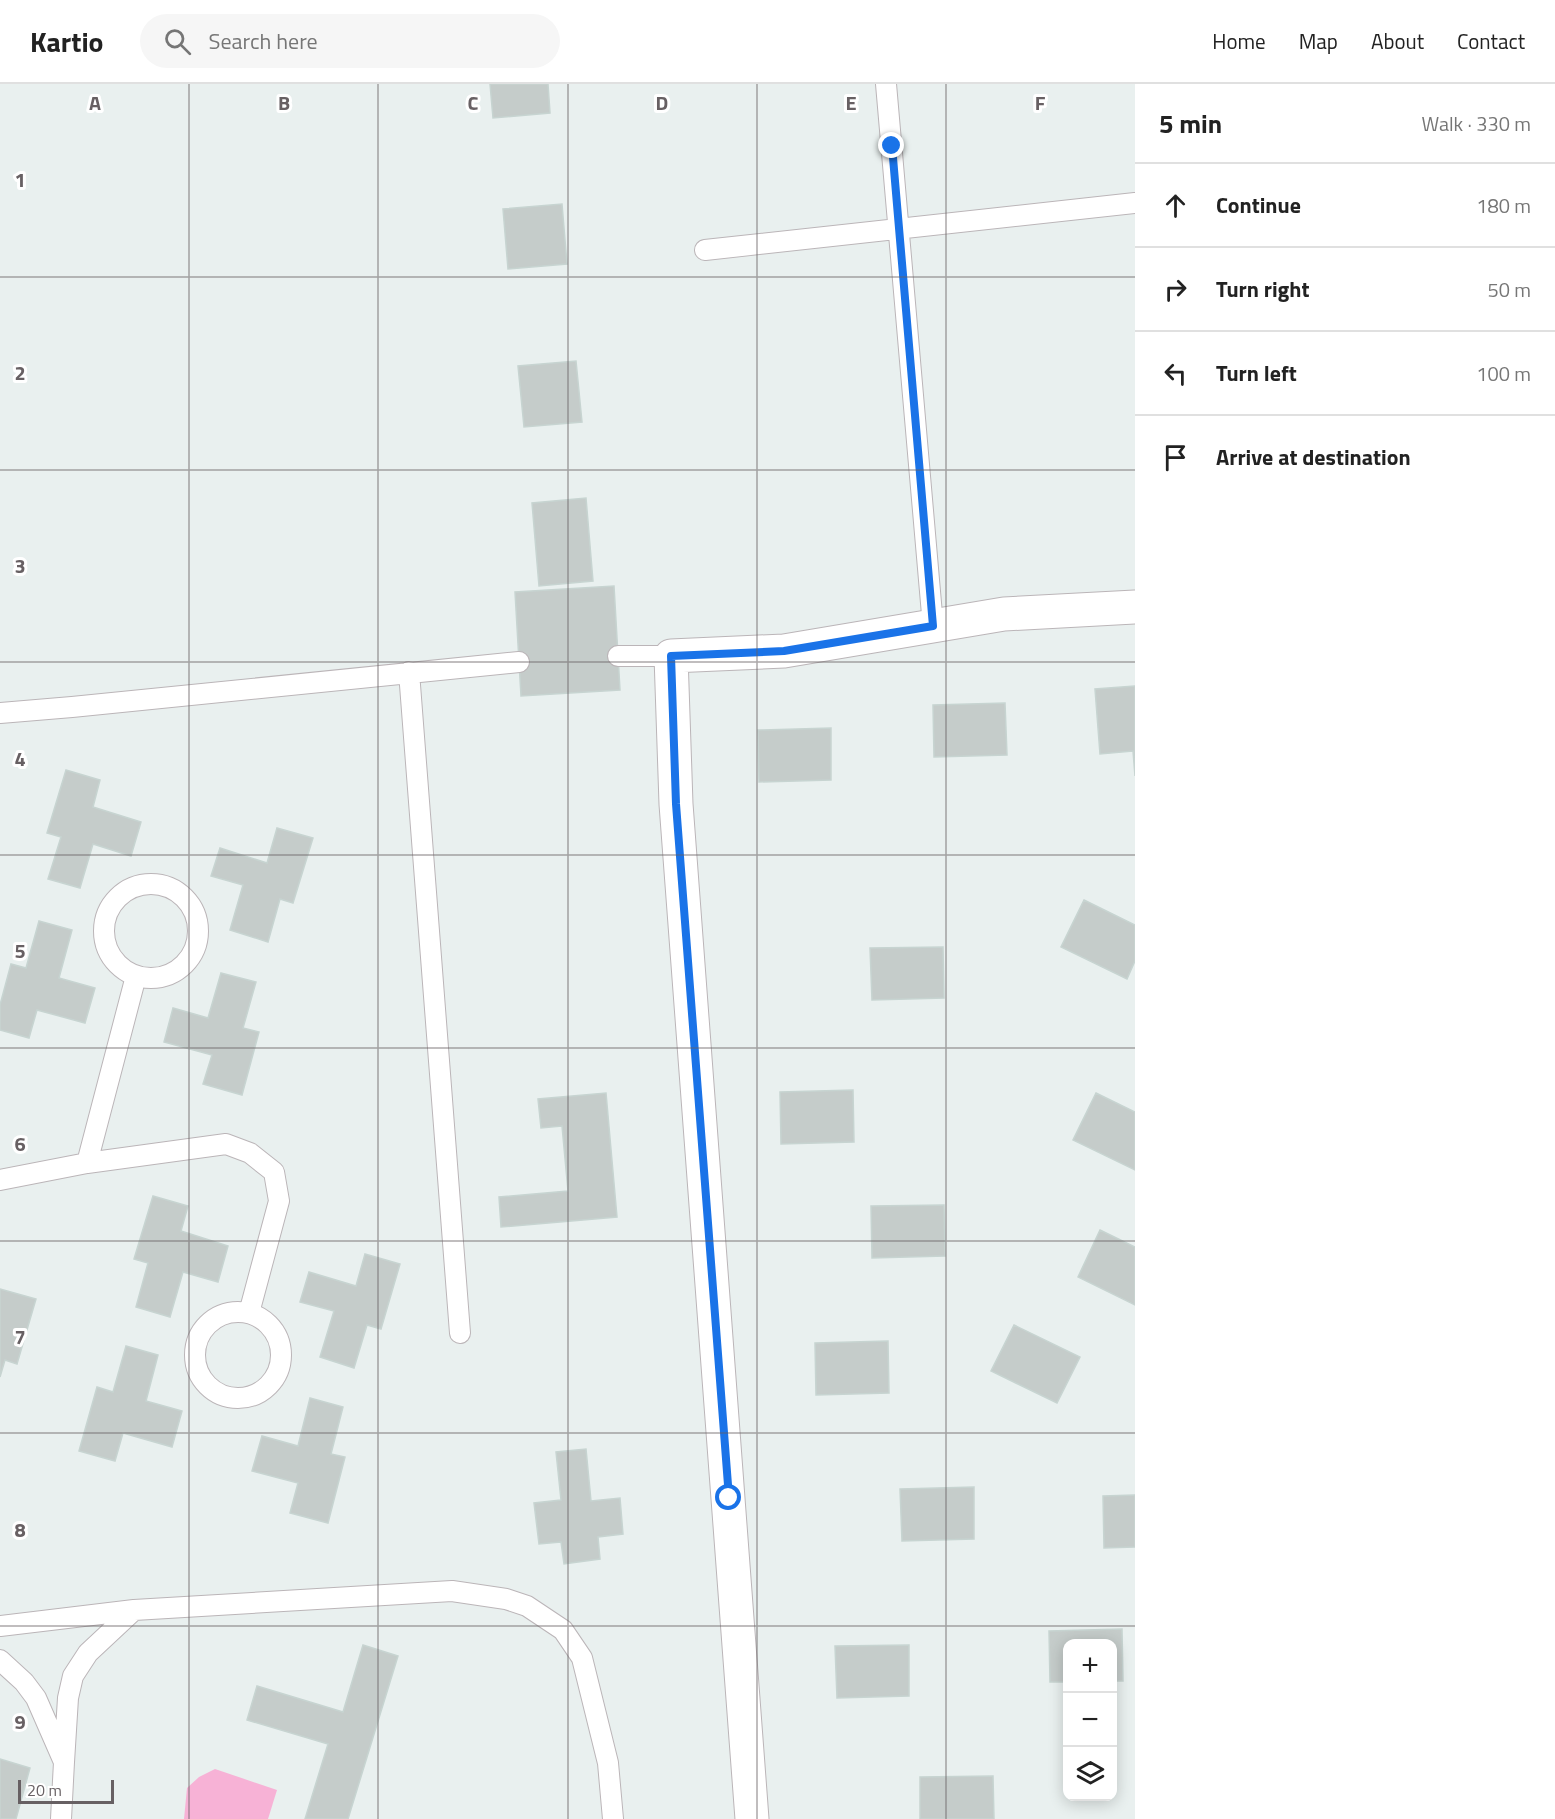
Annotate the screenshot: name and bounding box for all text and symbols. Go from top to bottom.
search box [140,14,560,68]
text: Kartio [30,20,104,63]
text: Search here [209,24,318,58]
icon: search [161,25,194,58]
text: Home [1212,25,1266,57]
text: Map [1299,25,1338,57]
text: About [1371,25,1424,57]
text: Contact [1457,25,1525,57]
text: A [89,87,101,118]
text: B [278,87,290,118]
text: C [468,87,479,118]
text: D [656,87,668,118]
text: E [845,87,857,118]
text: F [1035,87,1046,118]
text: 5 min [1159,104,1222,143]
text: Walk · 330 m [1422,108,1531,139]
route end [878,132,904,158]
text: 1 [14,164,26,195]
text: Continue [1216,188,1301,222]
icon: ahead [1159,189,1192,222]
text: 180 m [1476,190,1531,221]
text: Turn right [1216,272,1310,306]
icon: right [1159,273,1192,306]
text: 50 m [1487,274,1531,305]
text: Turn left [1216,356,1297,390]
text: 2 [14,357,26,388]
icon: left [1159,357,1192,390]
text: 100 m [1476,358,1531,389]
text: Arrive at destination [1216,440,1411,474]
icon: arrive [1159,441,1192,474]
text: 3 [14,550,26,581]
text: 4 [14,743,26,774]
text: 5 [14,935,26,966]
text: 6 [14,1128,26,1159]
text: 7 [14,1321,26,1352]
route start [715,1484,741,1510]
text: 8 [14,1514,26,1545]
map controls [1063,1639,1117,1801]
button: + [1063,1639,1117,1693]
button: − [1063,1693,1117,1747]
text: 9 [14,1706,26,1737]
button: layers [1063,1747,1117,1801]
scale bar [18,1777,114,1804]
text: 20 m [27,1778,62,1802]

